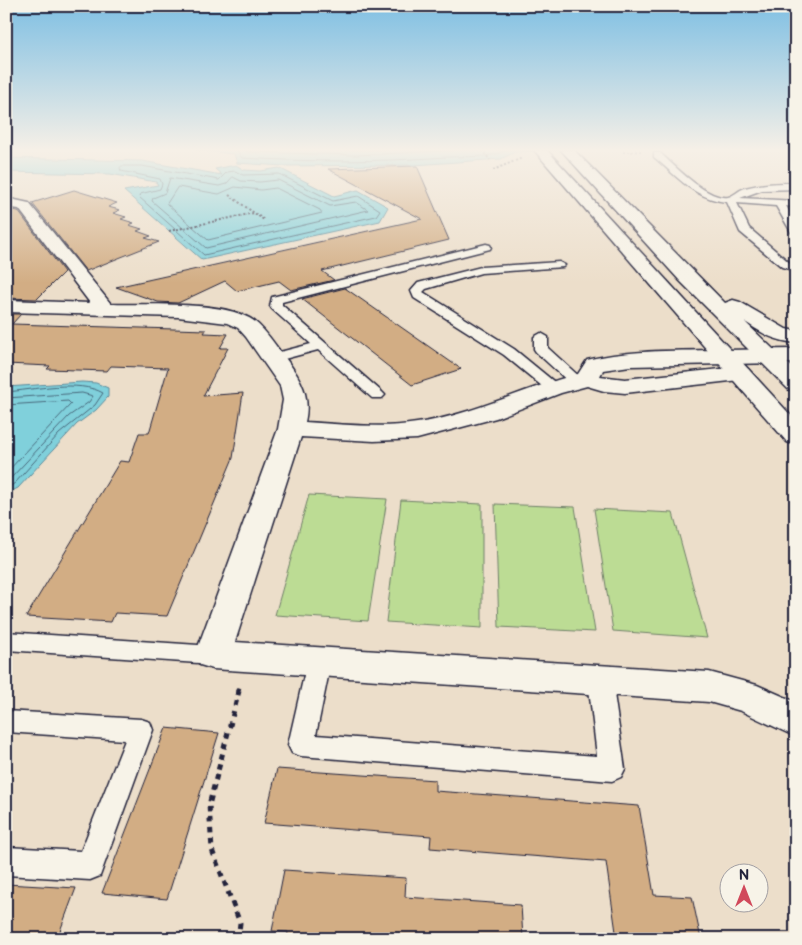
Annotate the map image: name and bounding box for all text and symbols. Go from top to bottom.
north arrow [720,862,770,912]
text: N [739,867,749,884]

